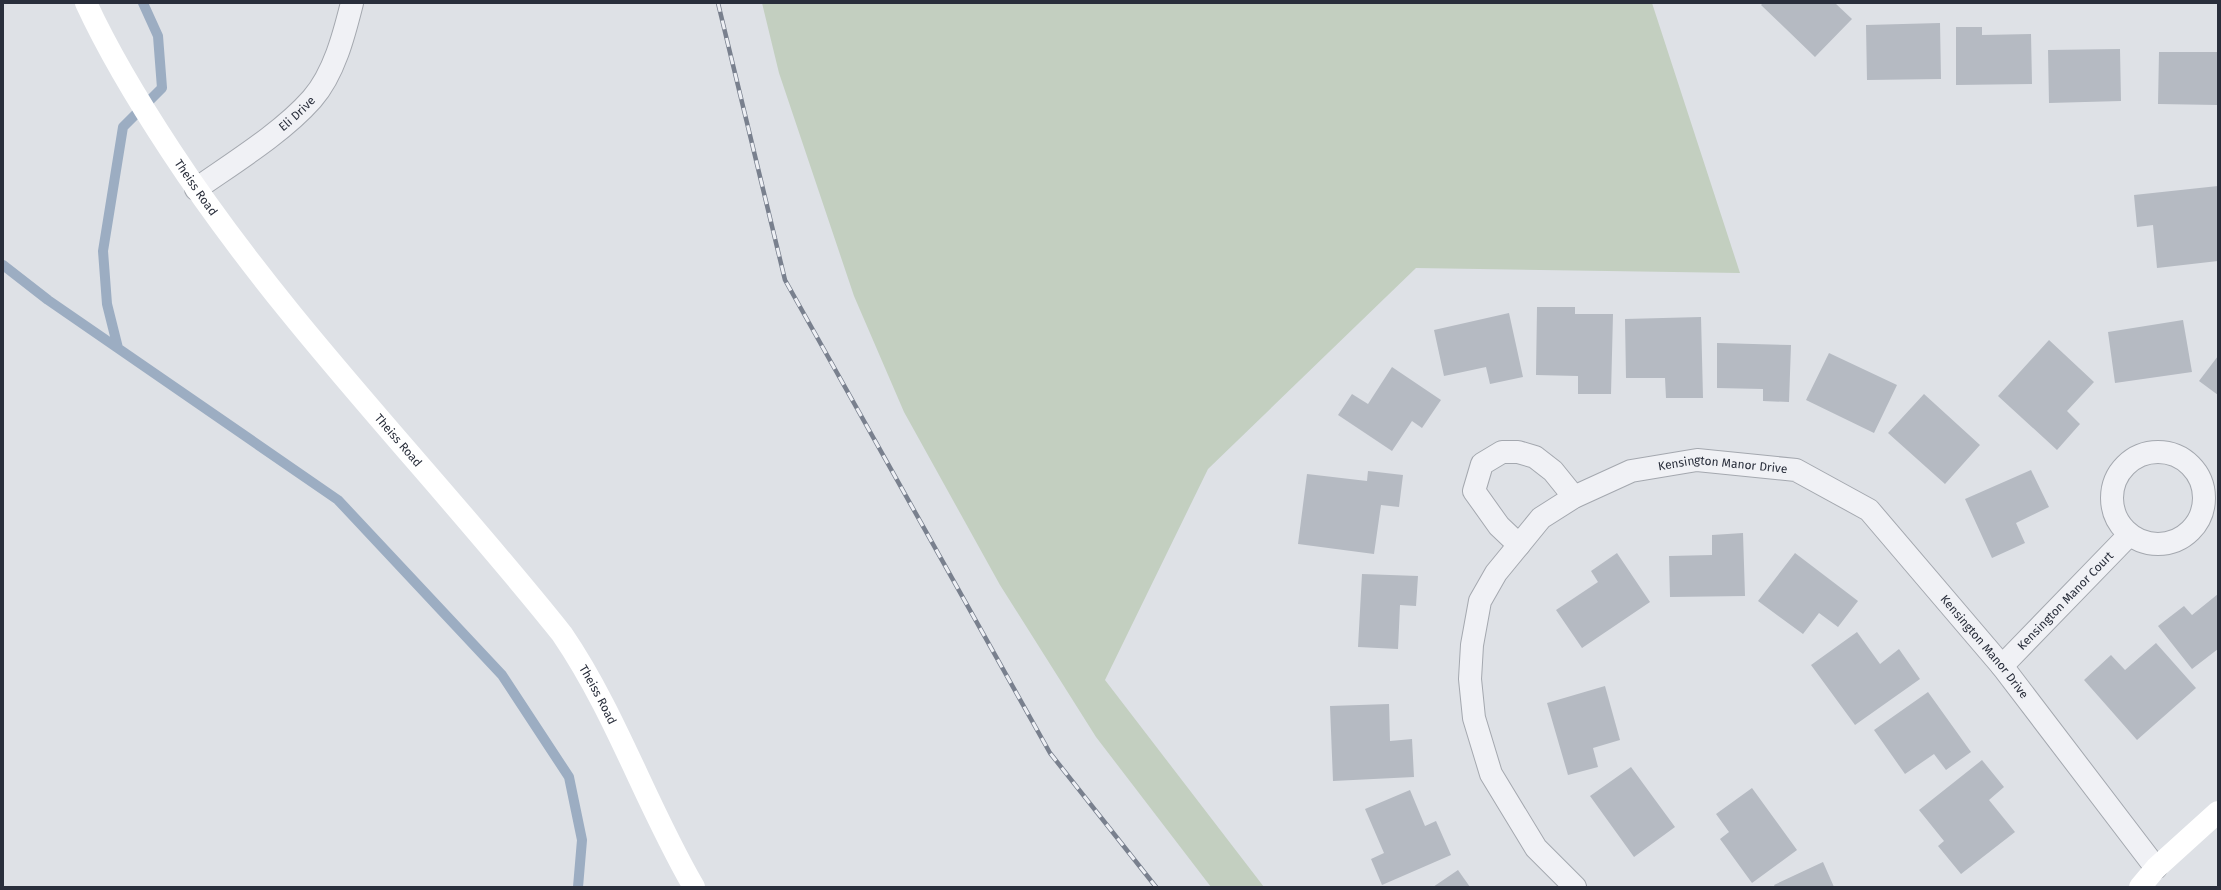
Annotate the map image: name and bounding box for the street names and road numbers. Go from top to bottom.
street label: Eli Drive [276,93,318,134]
street label: Theiss Road [172,157,220,218]
street label: Theiss Road [372,411,425,470]
street label: Kensington Manor Drive [1657,453,1788,476]
street label: Kensington Manor Court [2015,548,2117,653]
street label: Kensington Manor Drive [1938,592,2031,701]
street label: Theiss Road [576,662,619,726]

